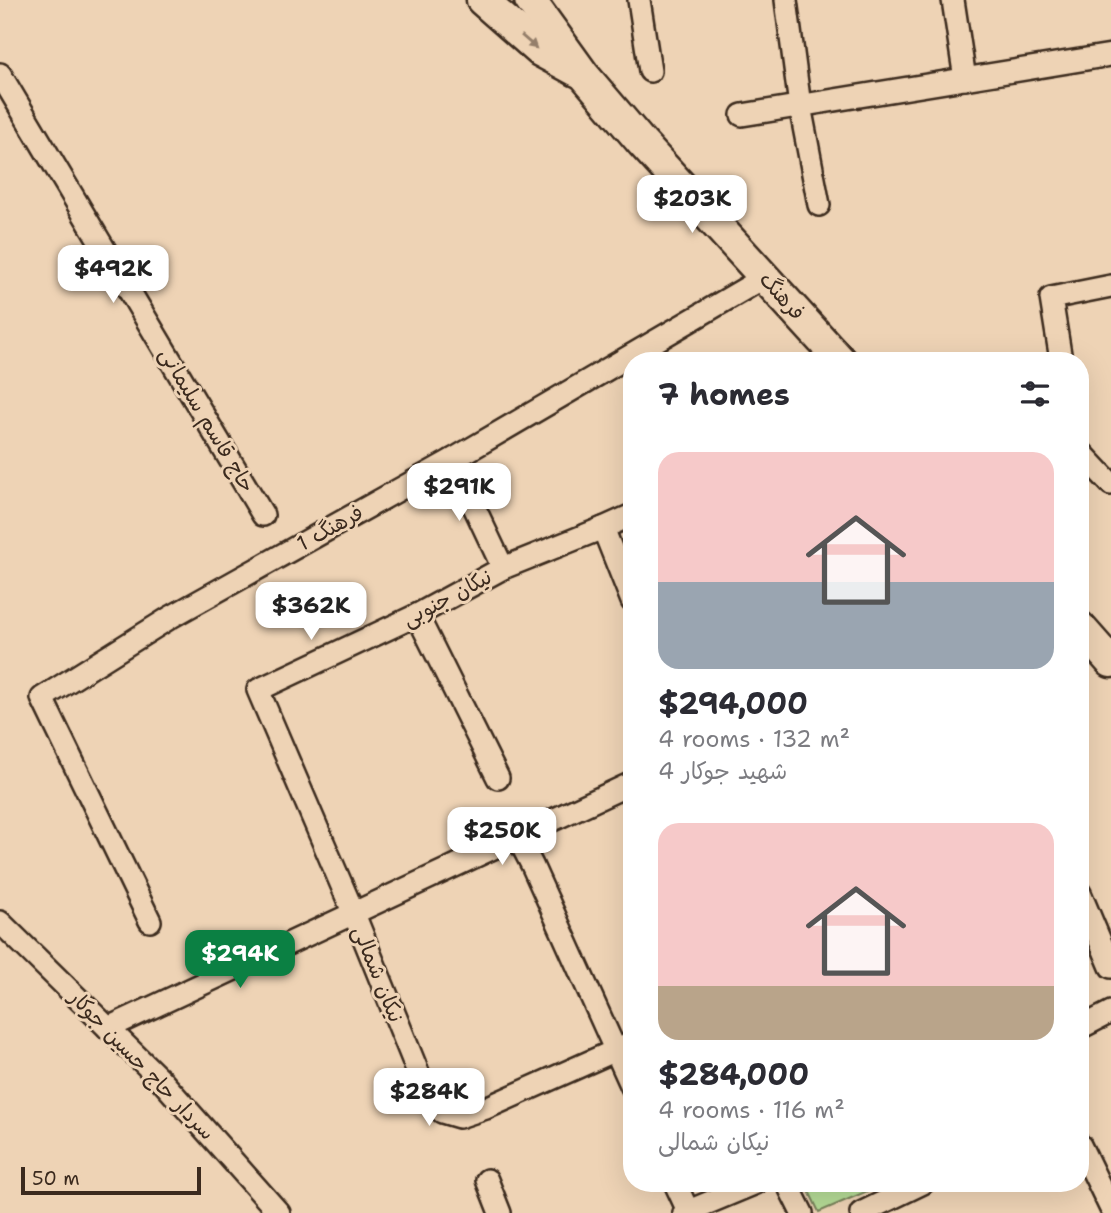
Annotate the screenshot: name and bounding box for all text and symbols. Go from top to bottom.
one-way arrow [521,34,538,49]
pin: $203K [643,176,741,235]
text: $203K [653,183,731,213]
pin: $492K [64,246,162,305]
text: $492K [74,253,152,283]
street label: فرهنگ [753,266,811,326]
street label: حاج قاسم سلیمانی [151,342,261,499]
text: 7 homes [658,374,790,415]
icon: filters [1016,375,1054,413]
pin: $291K [410,463,508,523]
text: $291K [423,471,495,501]
icon: home [793,497,919,623]
street label: فرهنگ 1 [292,498,368,558]
street label: نیکان جنوبی [397,563,497,633]
pin: $362K [262,582,360,642]
text: $362K [272,590,350,620]
text: $294,000 [658,683,808,724]
text: 4 rooms · 132 m² [658,724,850,754]
text: شهید جوکار 4 [658,756,787,786]
pin: $250K [453,808,551,867]
text: $250K [463,815,541,845]
icon: home [793,868,919,994]
street label: نیکان شمالی [346,922,410,1026]
pin: $294K [191,930,289,990]
text: $294K [201,938,279,968]
street label: سردار حاج حسین جوکار [62,982,221,1146]
text: $284,000 [658,1054,809,1095]
pin: $284K [380,1068,478,1128]
text: $284K [390,1076,468,1106]
text: 4 rooms · 116 m² [658,1095,845,1125]
text: نیکان شمالی [658,1127,769,1157]
scale bar [21,1164,201,1196]
text: 50 m [32,1166,80,1191]

